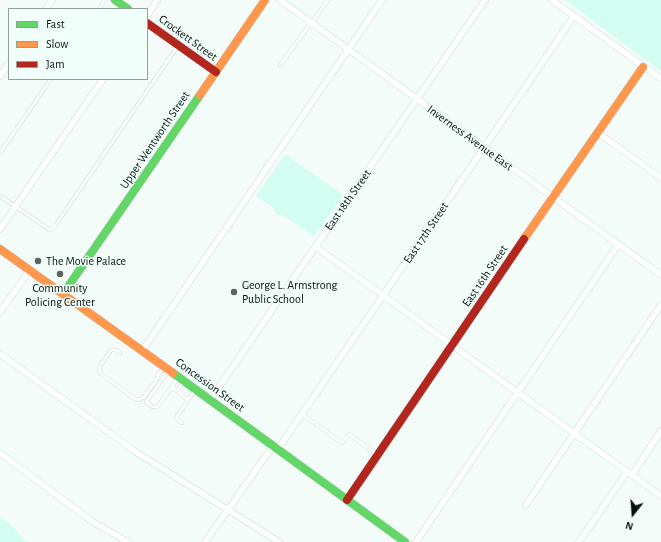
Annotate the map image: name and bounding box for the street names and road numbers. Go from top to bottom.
street label: Crockett Street [156,12,220,64]
street label: Upper Wentworth Street [117,89,193,191]
street label: Inverness Avenue East [424,102,516,174]
street label: East 18th Street [322,167,374,233]
street label: East 17th Street [400,200,452,266]
street label: East 16th Street [459,242,511,310]
street label: Concession Street [173,355,247,415]

